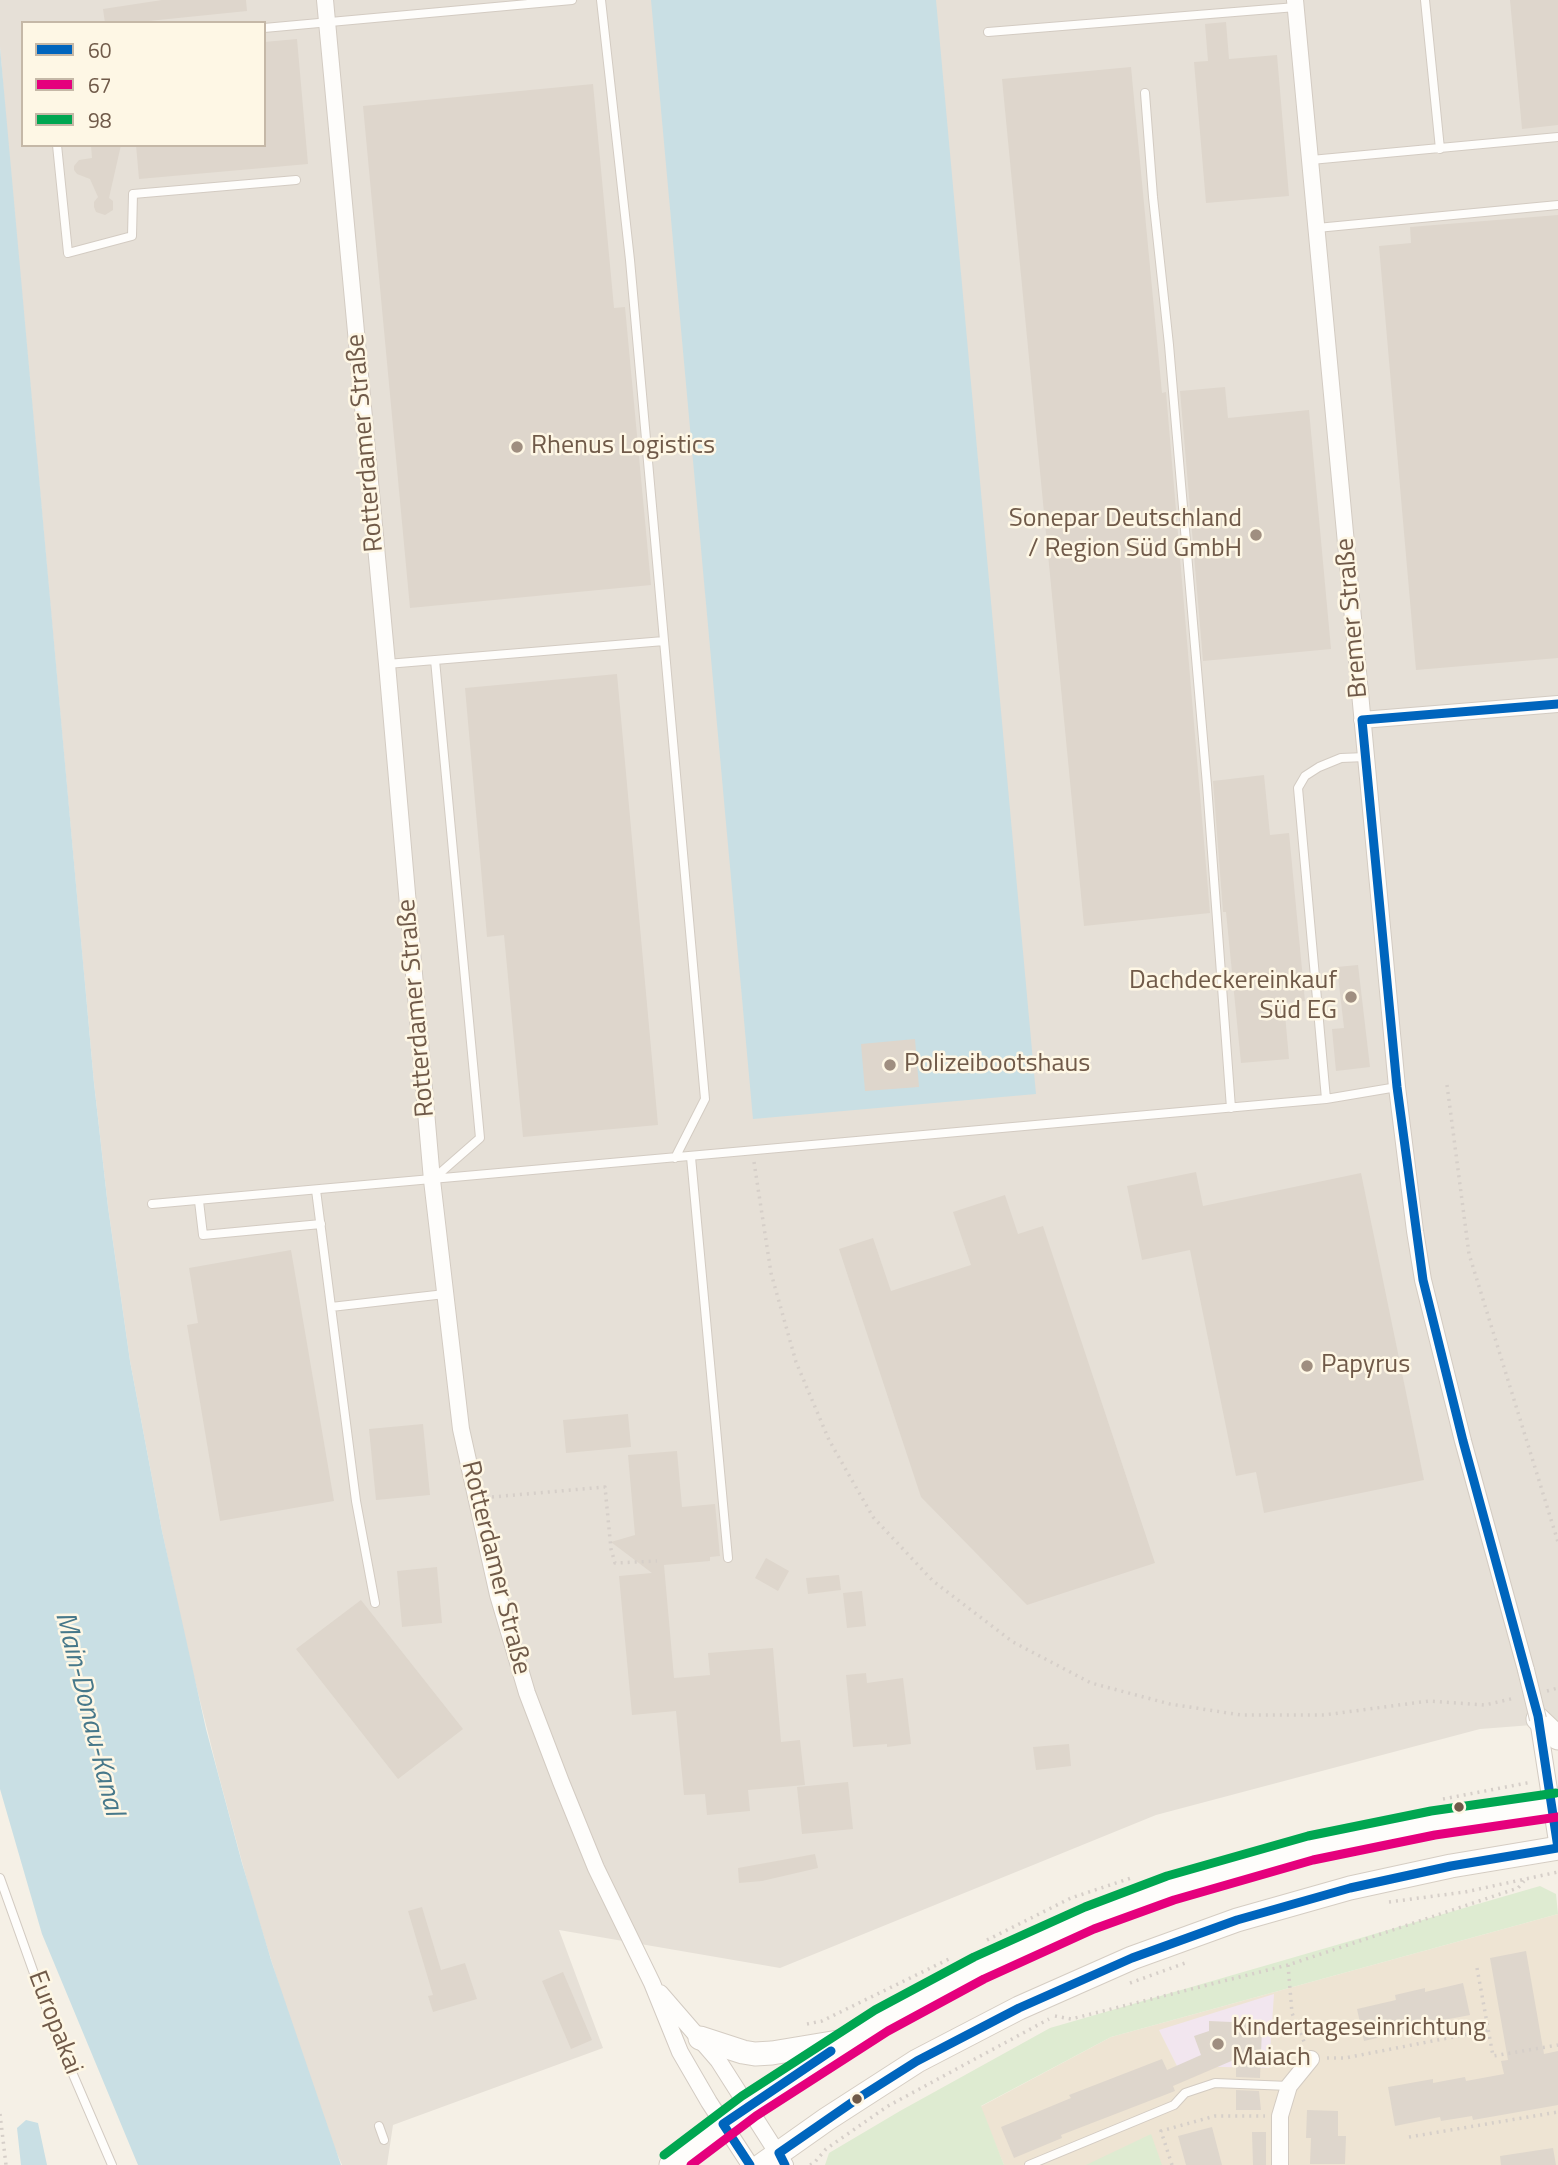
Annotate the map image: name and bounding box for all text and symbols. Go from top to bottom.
legend [21,21,266,147]
text: 60 [88,34,112,66]
text: 67 [88,69,112,101]
text: 98 [88,104,112,136]
street label: Rotterdamer Straße [341,333,391,553]
place label: Rhenus Logistics [531,431,715,463]
marker: Rhenus Logistics [509,439,525,455]
place label: Sonepar Deutschland / Region Süd GmbH [1009,504,1242,566]
marker: Sonepar Deutschland / Region Süd GmbH [1248,527,1264,543]
street label: Bremer Straße [1330,537,1376,699]
street label: Rotterdamer Straße [392,898,442,1118]
place label: Dachdeckereinkauf Süd EG [1129,966,1337,1028]
marker: Dachdeckereinkauf Süd EG [1343,989,1359,1005]
place label: Polizeibootshaus [904,1049,1090,1081]
marker: Polizeibootshaus [882,1057,898,1073]
place label: Papyrus [1321,1350,1410,1382]
marker: Papyrus [1299,1358,1315,1374]
street label: Rotterdamer Straße [453,1458,537,1678]
water label: Main-Donau-Kanal [46,1609,130,1819]
unlabelled marker [1452,1800,1466,1814]
street label: Europakai [20,1967,88,2079]
place label: Kindertageseinrichtung Maiach [1232,2013,1486,2074]
marker: Kindertageseinrichtung Maiach [1210,2036,1226,2052]
unlabelled marker [850,2092,864,2106]

